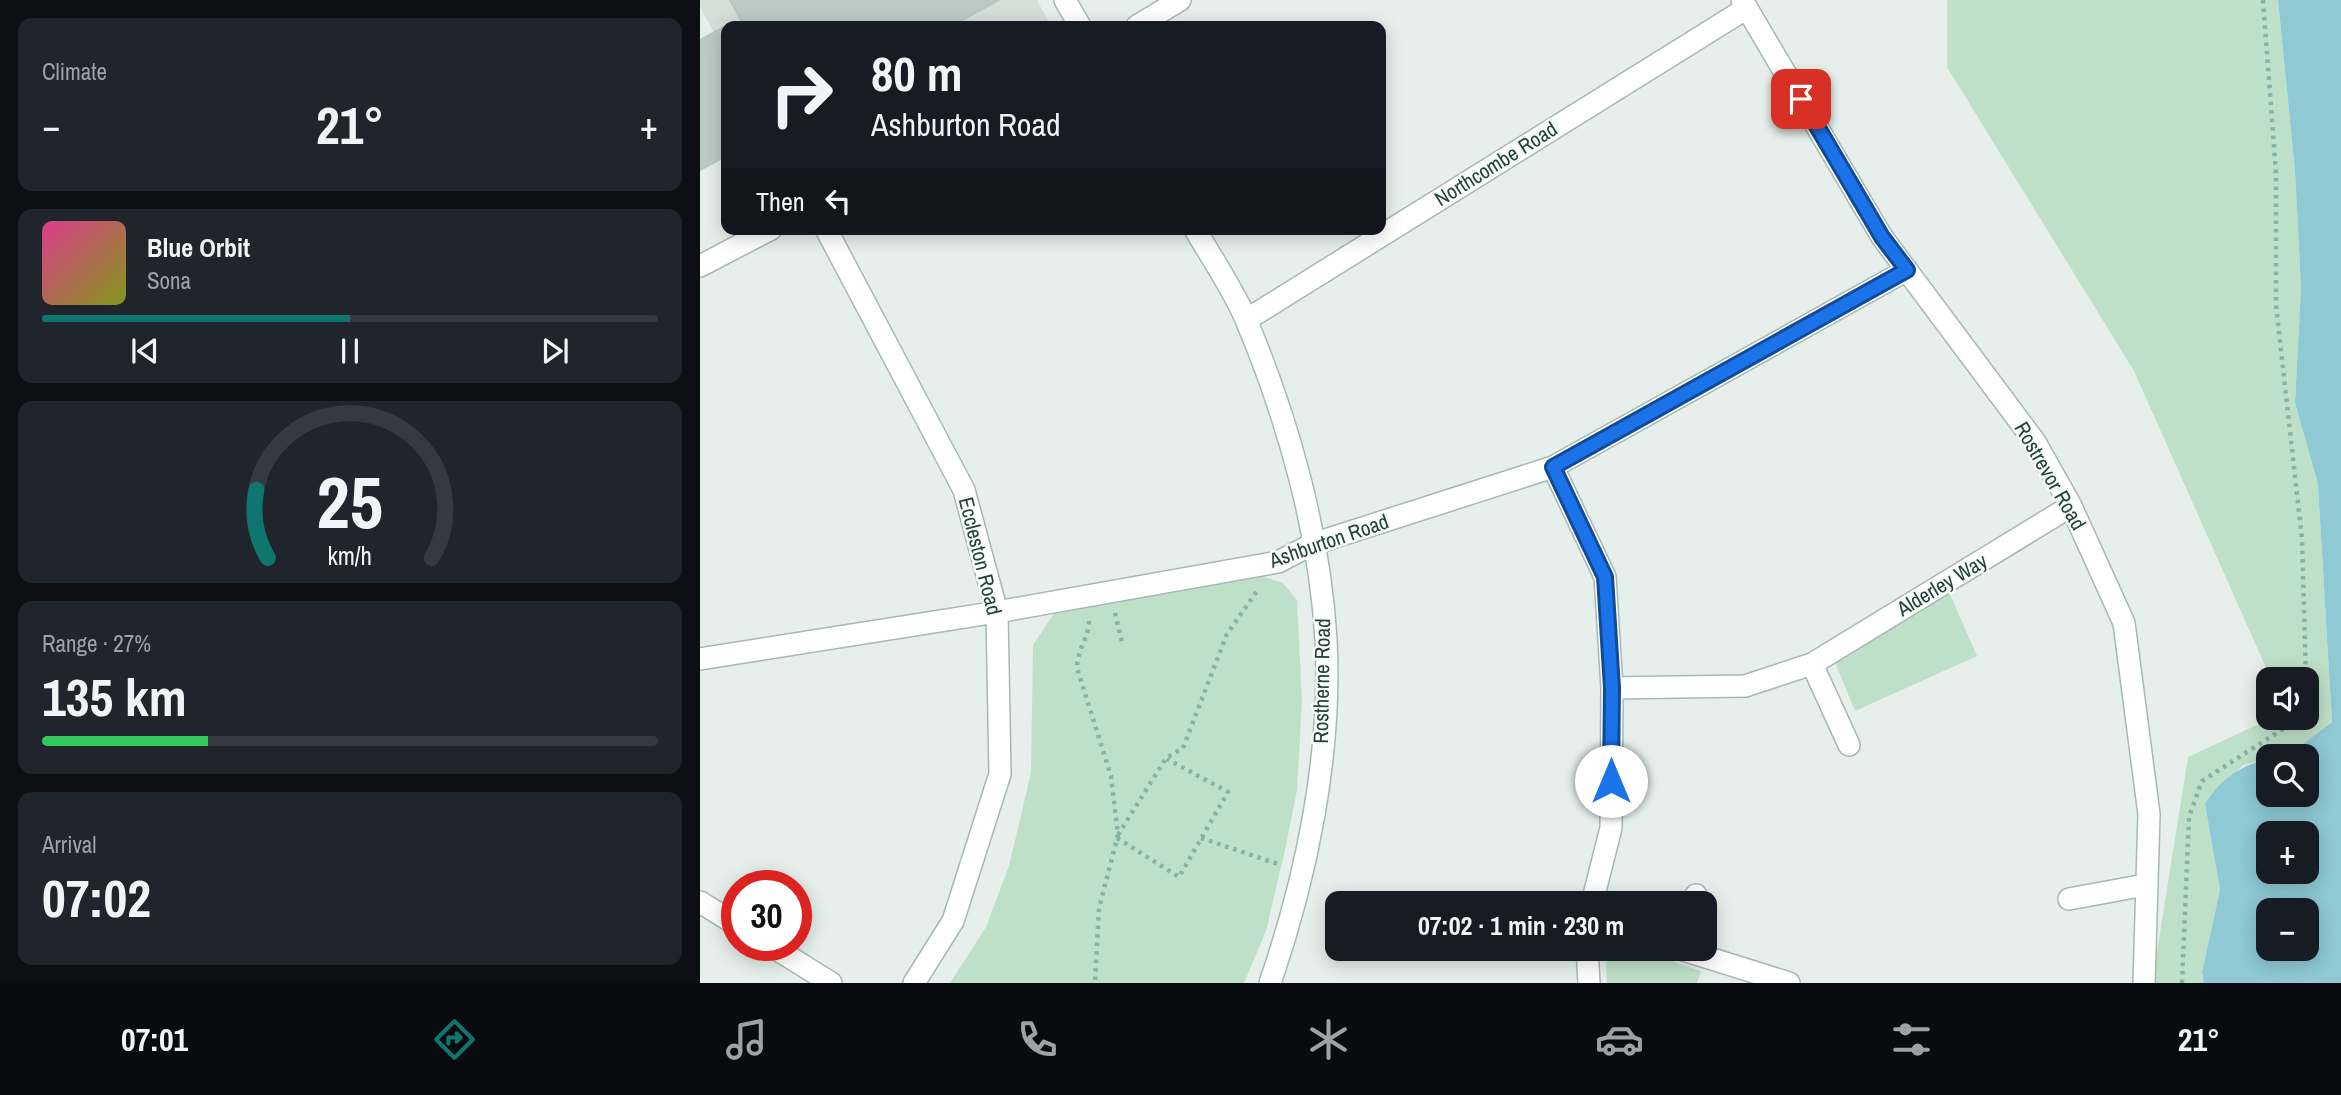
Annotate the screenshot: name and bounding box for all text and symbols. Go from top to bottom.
text: 80 m [871,40,963,106]
icon: right [756,49,847,140]
text: Climate [42,56,107,87]
pin [1771,69,1831,129]
icon: arrive [1782,80,1820,118]
text: 21° [316,90,384,160]
text: − [42,100,60,151]
text: + [640,100,658,151]
text: Ashburton Road [871,103,1061,146]
street label: Northcombe Road [1429,114,1563,213]
icon: left [819,182,857,220]
text: Then [756,184,805,219]
text: Blue Orbit [147,230,250,265]
text: Sona [147,265,191,296]
icon: previous [126,332,164,370]
icon: pause [331,332,369,370]
icon: next [536,332,574,370]
street label: Rostrevor Road [2008,416,2093,535]
text: 25 [317,453,383,551]
street label: Eccleston Road [952,494,1009,618]
street label: Ashburton Road [1264,507,1392,575]
text: km/h [328,538,372,572]
street label: Alderley Way [1890,546,1993,623]
street label: Rostherne Road [1306,618,1337,744]
text: Range · 27% [42,628,151,659]
text: 135 km [42,662,187,732]
map controls [2256,667,2319,961]
button: sound [2256,667,2319,730]
position arrow [1574,744,1648,818]
button: search [2256,744,2319,807]
button: + [2256,821,2319,884]
text: Arrival [42,829,97,860]
text: 07:02 [42,863,151,933]
speed limit sign: 30 [721,870,812,961]
button: − [2256,898,2319,961]
text: 07:02 · 1 min · 230 m [1418,908,1624,943]
icon: directions [430,1015,479,1064]
icon: music [722,1015,771,1064]
icon: phone [1013,1015,1062,1064]
icon: climate [1304,1015,1353,1064]
icon: car [1595,1015,1644,1064]
icon: filters [1887,1015,1936,1064]
text: 07:01 [121,1018,188,1061]
text: 21° [2178,1018,2220,1061]

